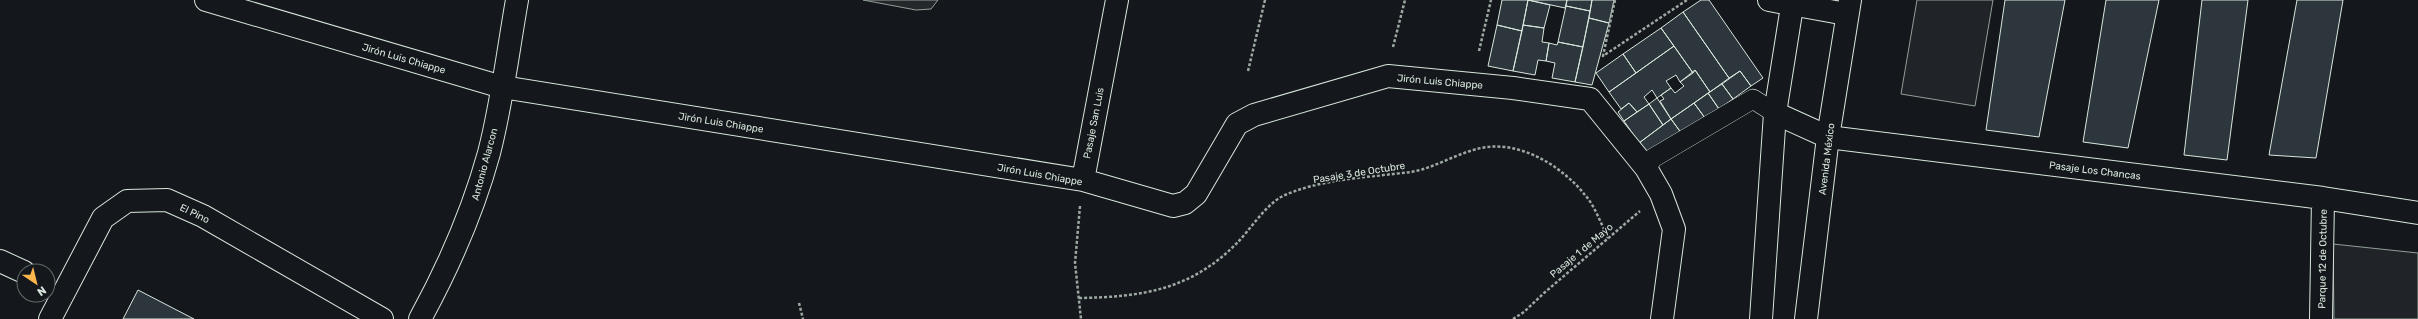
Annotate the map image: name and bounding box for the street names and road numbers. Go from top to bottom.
street label: Jirón Luis Chiappe [361,41,447,77]
street label: Jirón Luis Chiappe [1396,72,1484,92]
street label: Pasaje San Luis [1081,87,1107,160]
street label: Jirón Luis Chiappe [677,110,765,136]
street label: Avenida México [1817,122,1837,196]
street label: Antonio Alarcon [470,127,500,202]
street label: Pasaje Los Chancas [2048,159,2141,183]
street label: Pasaje 3 de Octubre [1312,160,1406,186]
street label: Jirón Luis Chiappe [996,162,1084,188]
street label: El Pino [178,202,212,226]
street label: Parque 12 de Octubre [2316,209,2330,309]
street label: Pasaje 1 de Mayo [1548,221,1616,281]

